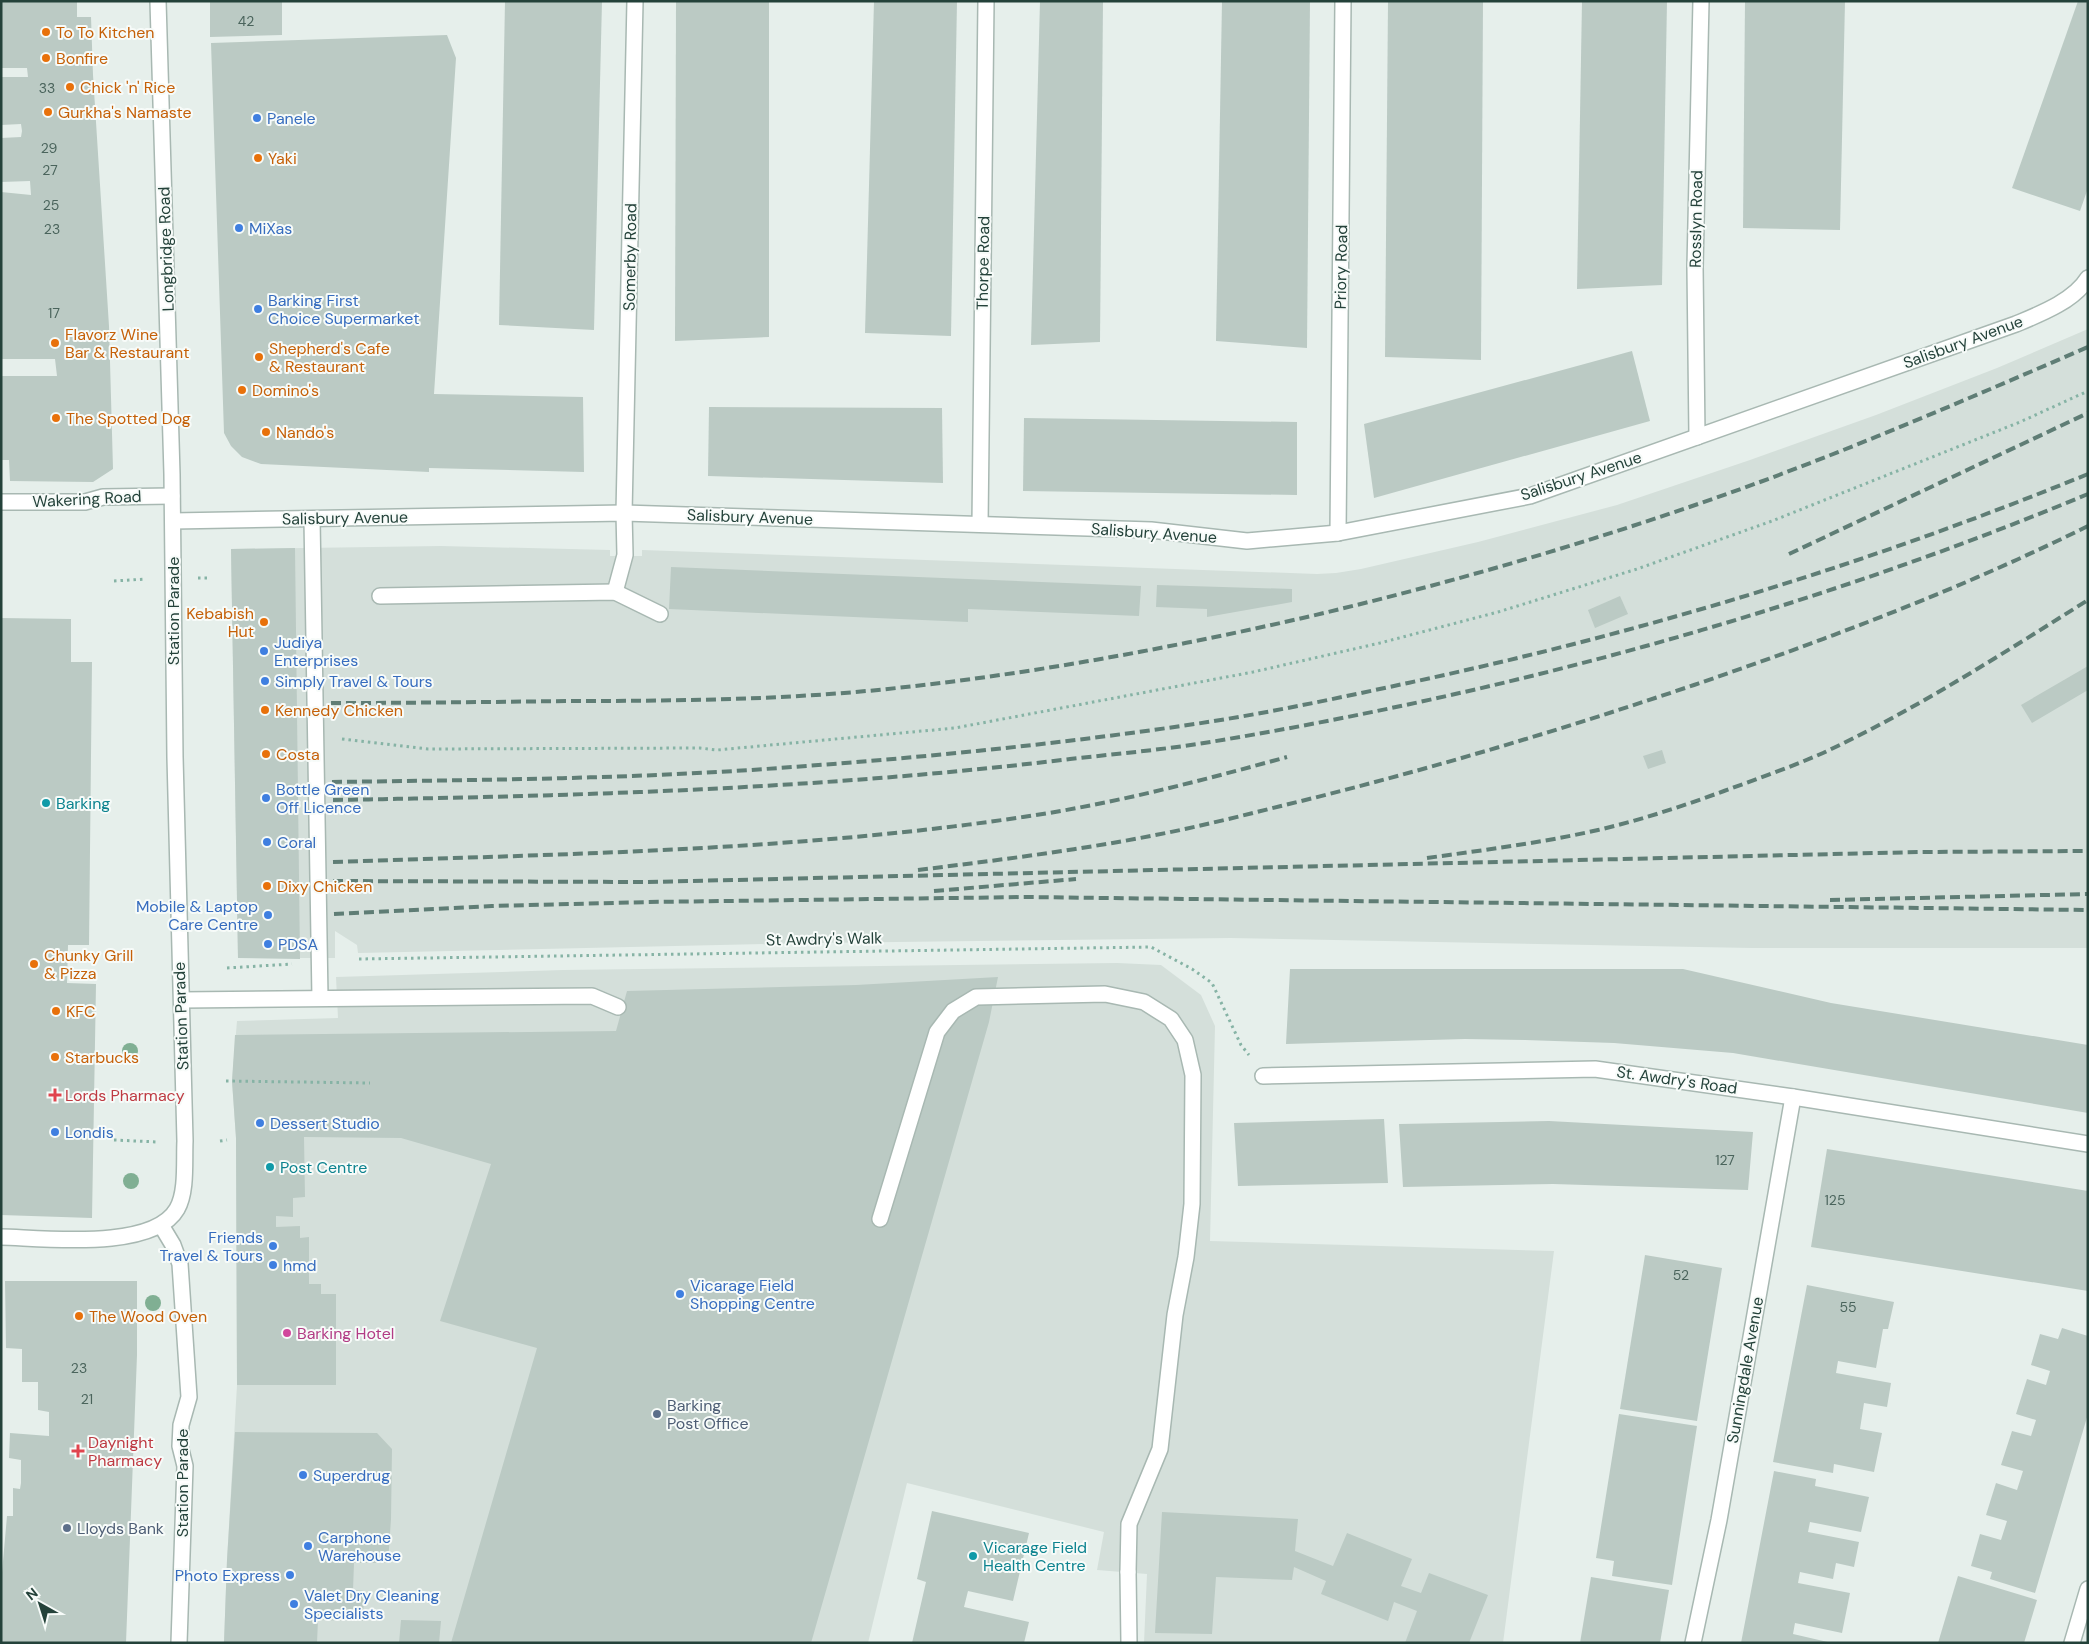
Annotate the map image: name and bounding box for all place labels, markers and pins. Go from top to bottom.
place label: To To Kitchen [56,22,154,43]
marker: To To Kitchen [40,26,52,38]
place label: Bonfire [56,48,108,69]
marker: Bonfire [40,52,52,64]
place label: Chick 'n' Rice [80,77,175,98]
marker: Chick 'n' Rice [64,81,76,93]
place label: Gurkha's Namaste [58,102,192,123]
marker: Gurkha's Namaste [42,106,54,118]
place label: Panele [267,108,316,129]
marker: Panele [251,112,263,124]
place label: Yaki [268,148,297,169]
marker: Yaki [252,152,264,164]
place label: MiXas [249,218,292,239]
marker: MiXas [233,222,245,234]
place label: Barking First Choice Supermarket [268,290,419,329]
marker: Barking First Choice Supermarket [252,303,264,315]
place label: Flavorz Wine Bar & Restaurant [65,324,190,363]
marker: Flavorz Wine Bar & Restaurant [49,337,61,349]
place label: Shepherd's Cafe & Restaurant [269,338,390,377]
marker: Shepherd's Cafe & Restaurant [253,351,265,363]
place label: Domino's [252,380,319,401]
marker: Domino's [236,384,248,396]
place label: The Spotted Dog [66,408,191,429]
marker: The Spotted Dog [50,412,62,424]
place label: Nando's [276,422,334,443]
marker: Nando's [260,426,272,438]
place label: Kebabish Hut [186,603,254,642]
marker: Kebabish Hut [258,616,270,628]
place label: Judiya Enterprises [274,632,358,671]
marker: Judiya Enterprises [258,645,270,657]
place label: Simply Travel & Tours [275,671,433,692]
marker: Simply Travel & Tours [259,675,271,687]
place label: Kennedy Chicken [275,700,403,721]
marker: Kennedy Chicken [259,704,271,716]
place label: Costa [276,744,320,765]
marker: Costa [260,748,272,760]
place label: Bottle Green Off Licence [276,779,369,818]
marker: Bottle Green Off Licence [260,792,272,804]
place label: Barking [56,793,110,814]
marker: Barking [40,797,52,809]
place label: Coral [277,832,316,853]
marker: Coral [261,836,273,848]
place label: Dixy Chicken [277,876,372,897]
marker: Dixy Chicken [261,880,273,892]
place label: Mobile & Laptop Care Centre [136,896,258,935]
marker: Mobile & Laptop Care Centre [262,909,274,921]
place label: PDSA [278,934,319,955]
marker: PDSA [262,938,274,950]
place label: Chunky Grill & Pizza [44,945,133,984]
marker: Chunky Grill & Pizza [28,958,40,970]
place label: KFC [66,1001,95,1022]
marker: KFC [50,1005,62,1017]
place label: Starbucks [65,1047,139,1068]
marker: Starbucks [49,1051,61,1063]
place label: Lords Pharmacy [65,1085,185,1106]
marker: Lords Pharmacy [49,1089,61,1101]
place label: Dessert Studio [270,1113,380,1134]
marker: Dessert Studio [254,1117,266,1129]
place label: Londis [65,1122,114,1143]
marker: Londis [49,1126,61,1138]
place label: Post Centre [280,1157,367,1178]
marker: Post Centre [264,1161,276,1173]
place label: Friends Travel & Tours [160,1227,263,1266]
marker: Friends Travel & Tours [267,1240,279,1252]
place label: hmd [283,1255,317,1276]
marker: hmd [267,1259,279,1271]
place label: Vicarage Field Shopping Centre [690,1275,815,1314]
marker: Vicarage Field Shopping Centre [674,1288,686,1300]
place label: The Wood Oven [89,1306,207,1327]
marker: The Wood Oven [73,1310,85,1322]
place label: Barking Hotel [297,1323,394,1344]
marker: Barking Hotel [281,1327,293,1339]
place label: Barking Post Office [667,1395,749,1434]
marker: Barking Post Office [651,1408,663,1420]
place label: Daynight Pharmacy [88,1432,162,1471]
marker: Daynight Pharmacy [72,1445,84,1457]
place label: Superdrug [313,1465,390,1486]
marker: Superdrug [297,1469,309,1481]
place label: Lloyds Bank [77,1518,164,1539]
marker: Lloyds Bank [61,1522,73,1534]
place label: Carphone Warehouse [318,1527,401,1566]
place label: Vicarage Field Health Centre [983,1537,1087,1576]
marker: Carphone Warehouse [302,1540,314,1552]
marker: Vicarage Field Health Centre [967,1550,979,1562]
place label: Photo Express [175,1565,280,1586]
marker: Photo Express [284,1569,296,1581]
place label: Valet Dry Cleaning Specialists [304,1585,440,1624]
marker: Valet Dry Cleaning Specialists [288,1598,300,1610]

